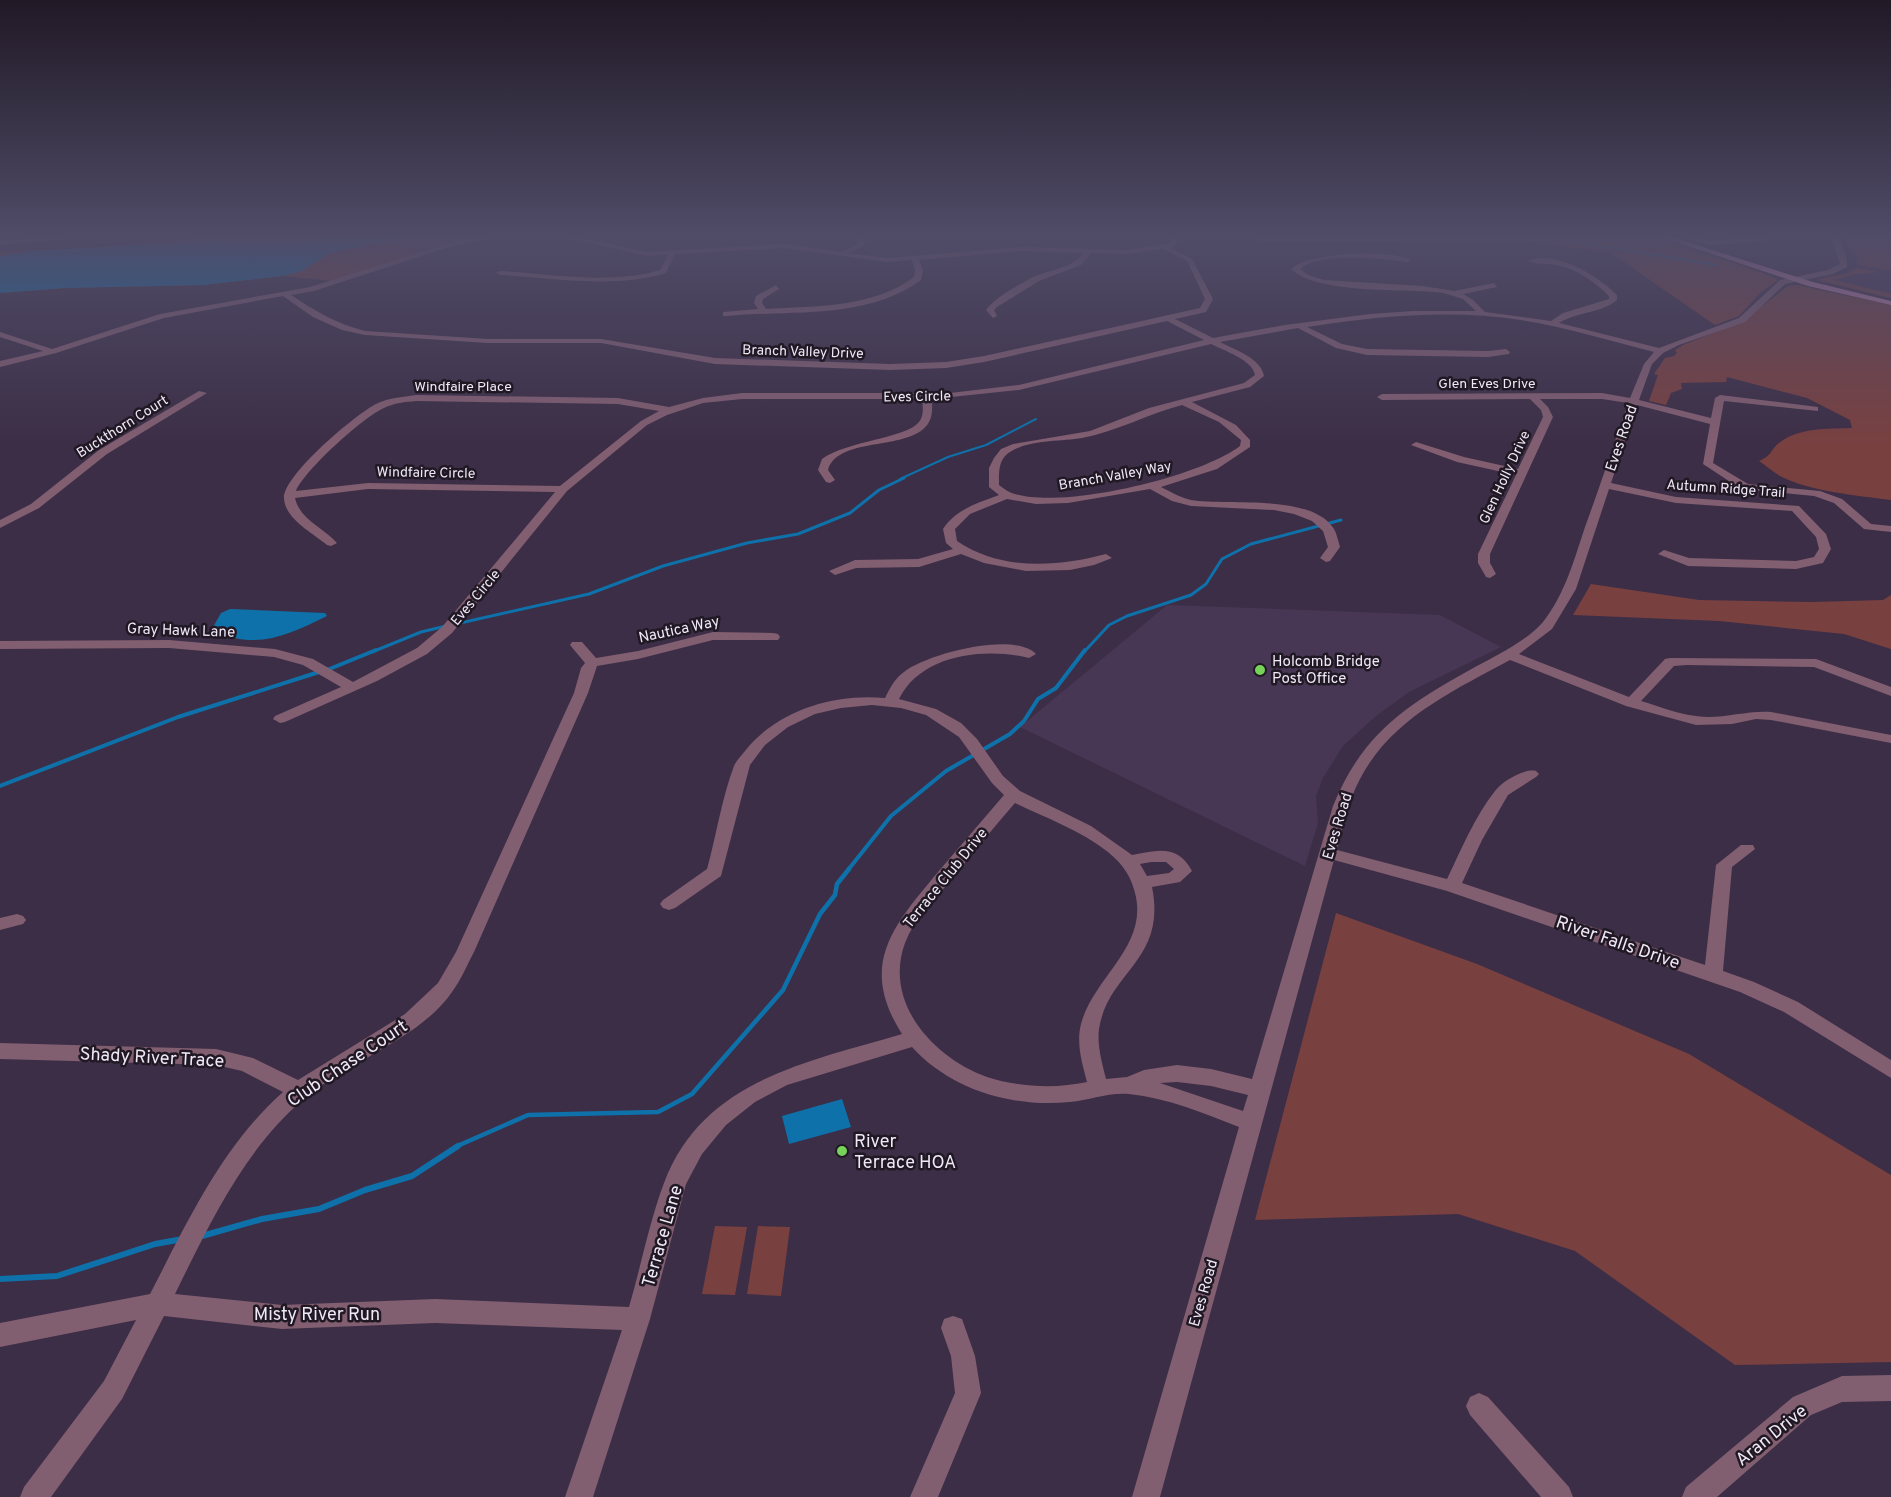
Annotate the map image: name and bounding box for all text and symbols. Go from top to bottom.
street label: Branch Valley Drive [742,342,864,363]
street label: Glen Eves Drive [1438,376,1536,393]
street label: Windfaire Place [414,379,512,396]
street label: Eves Circle [883,388,951,407]
street label: Buckthorn Court [74,392,172,462]
street label: Eves Road [1602,403,1643,474]
street label: Glen Holly Drive [1476,428,1534,527]
street label: Branch Valley Way [1058,458,1173,495]
street label: Windfaire Circle [377,464,475,483]
street label: Autumn Ridge Trail [1666,477,1786,502]
street label: Eves Circle [448,566,504,629]
street label: Nautica Way [637,613,722,648]
street label: Gray Hawk Lane [126,620,235,643]
place label: Holcomb Bridge Post Office [1272,653,1380,689]
marker: Holcomb Bridge Post Office [1253,663,1267,677]
street label: Eves Road [1319,791,1358,862]
street label: Terrace Club Drive [900,825,993,933]
street label: River Falls Drive [1552,911,1683,975]
street label: Club Chase Court [283,1015,413,1113]
street label: Shady River Trace [79,1043,225,1074]
place label: River Terrace HOA [854,1131,956,1175]
marker: River Terrace HOA [835,1144,849,1158]
street label: Terrace Lane [638,1183,689,1290]
street label: Eves Road [1186,1258,1223,1329]
street label: Misty River Run [254,1304,380,1327]
street label: Aran Drive [1731,1400,1812,1472]

